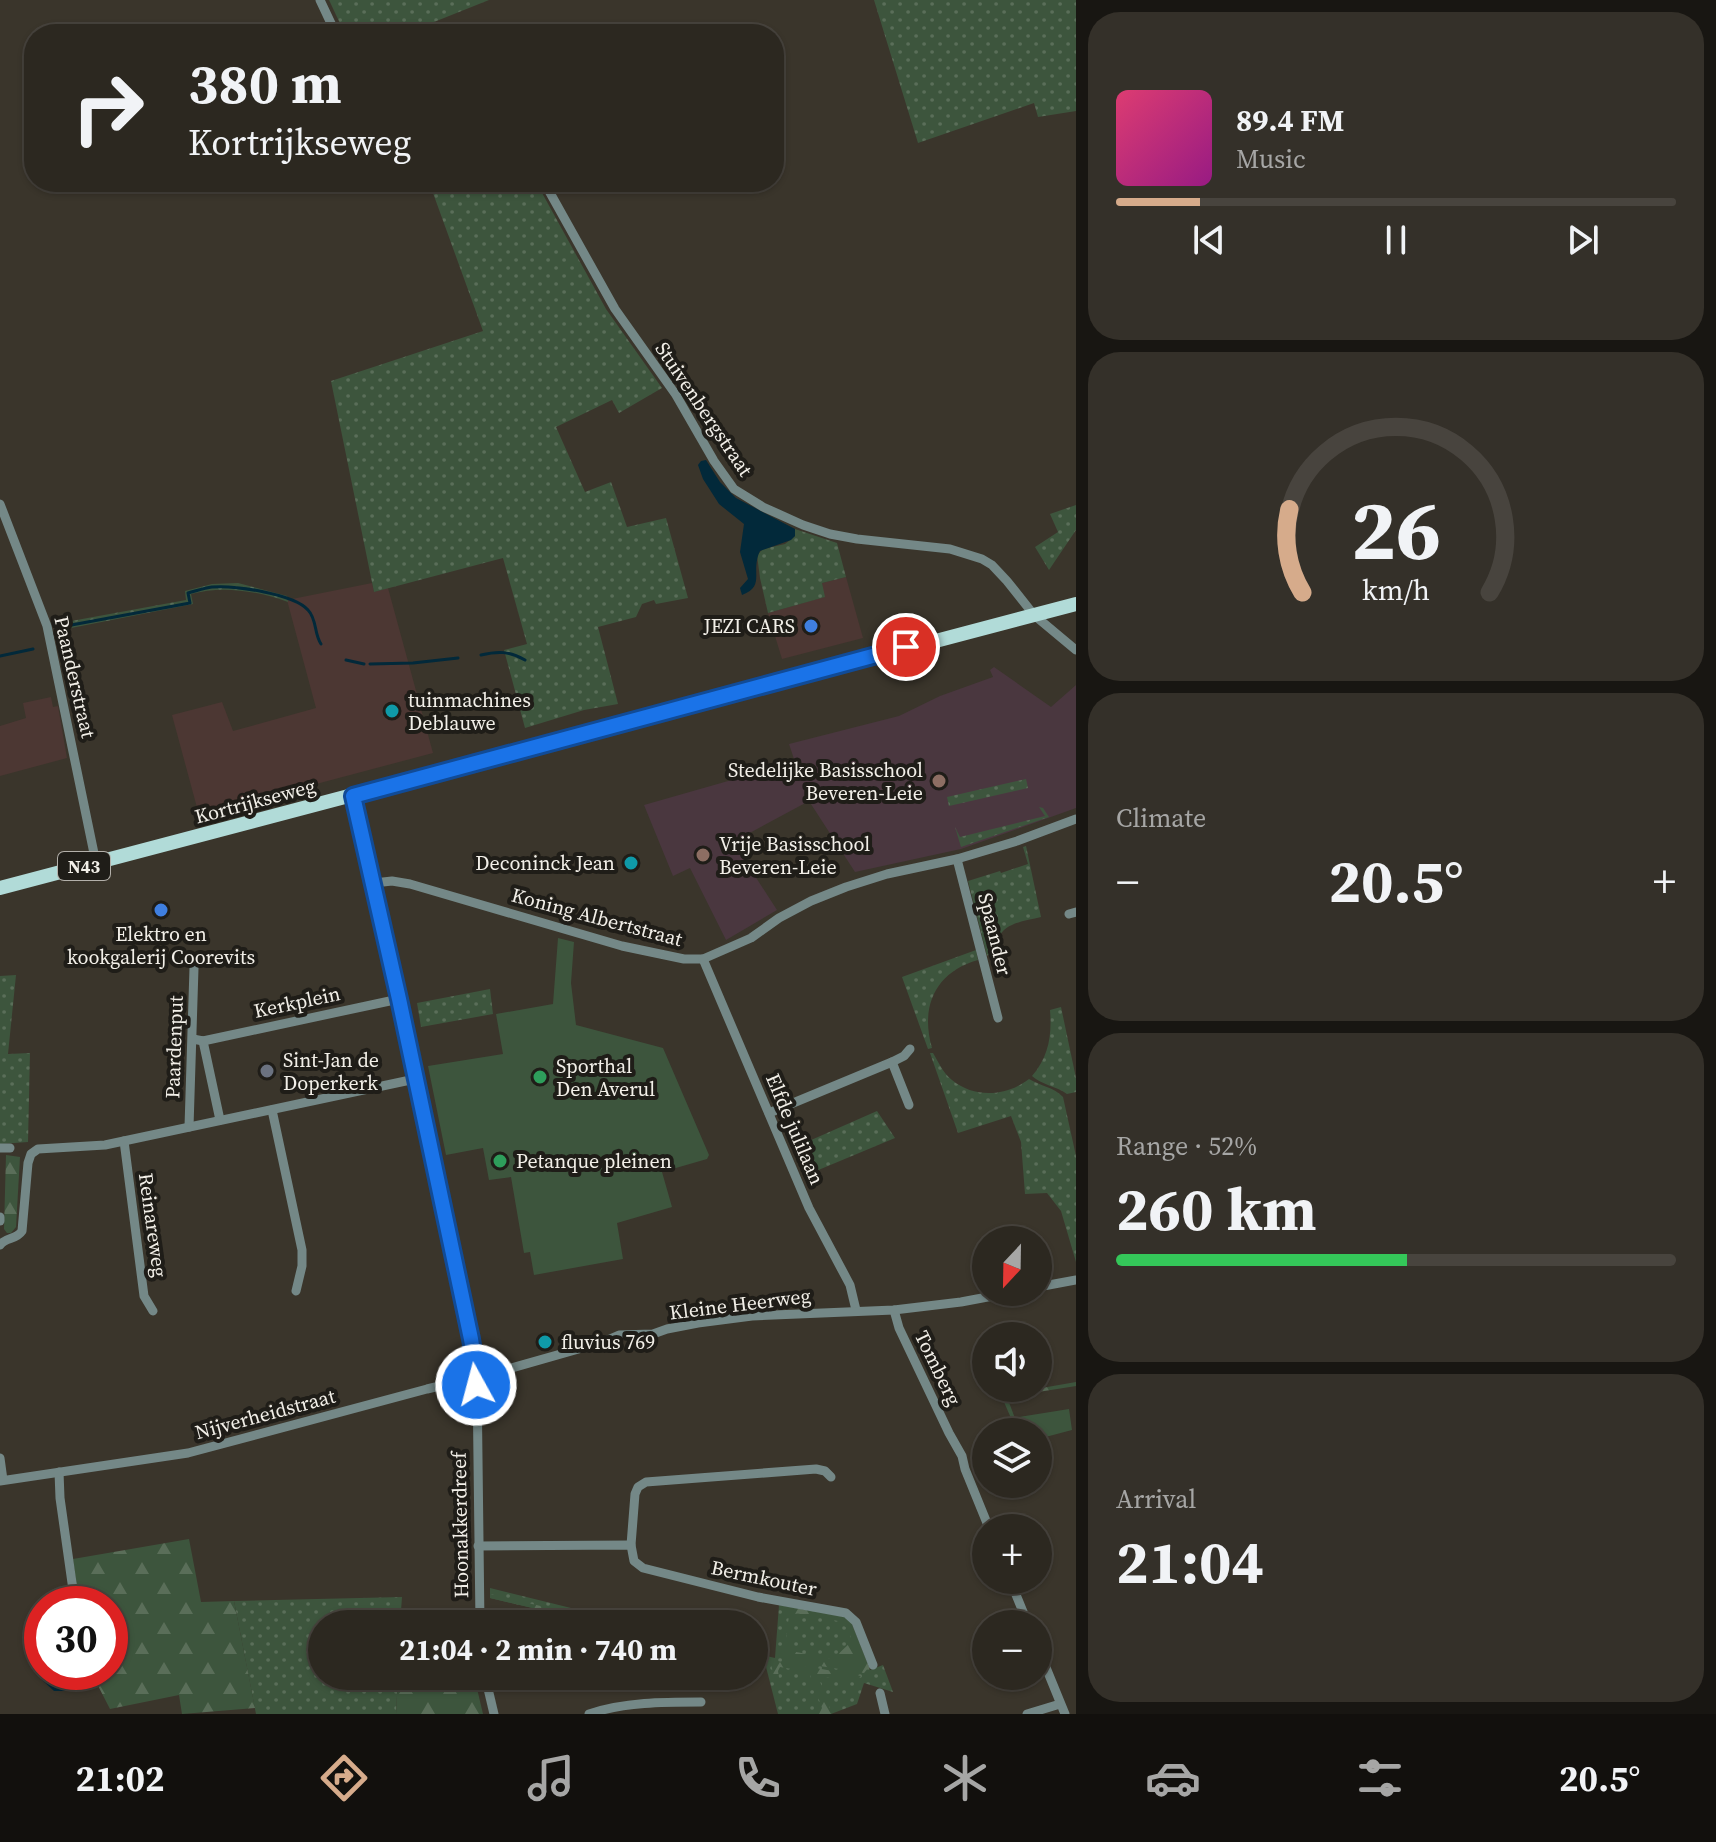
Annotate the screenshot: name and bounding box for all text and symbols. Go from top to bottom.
text: 380 m [188,45,342,122]
icon: right [56,56,160,160]
text: 89.4 FM [1236,100,1344,141]
text: Kortrijkseweg [188,118,411,167]
text: Music [1236,141,1306,177]
icon: previous [1187,218,1231,262]
icon: pause [1374,218,1418,262]
icon: next [1561,218,1605,262]
street label: Stuivenbergstraat [649,336,760,482]
text: 26 [1351,472,1441,586]
text: km/h [1362,570,1430,610]
place label: JEZI CARS [702,612,795,640]
street label: Paanderstraat [47,613,103,741]
pin [872,613,940,681]
marker: JEZI CARS [802,617,820,635]
icon: arrive [884,625,928,669]
place label: tuinmachines Deblauwe [408,686,531,737]
marker: tuinmachines Deblauwe [383,702,401,720]
place label: Stedelijke Basisschool Beveren-Leie [728,756,923,807]
street label: Kortrijkseweg [191,771,319,831]
marker: Stedelijke Basisschool Beveren-Leie [930,772,948,790]
text: Climate [1116,800,1206,836]
place label: Vrije Basisschool Beveren-Leie [719,830,870,881]
text: 20.5° [1328,840,1464,922]
marker: Vrije Basisschool Beveren-Leie [694,846,712,864]
place label: Deconinck Jean [475,849,615,877]
text: − [1116,851,1139,912]
text: + [1653,851,1676,912]
road number: N43 [58,852,110,880]
marker: Deconinck Jean [622,854,640,872]
street label: Koning Albertstraat [508,881,686,953]
street label: Spaander [971,890,1019,979]
marker: Elektro en kookgalerij Coorevits [152,901,170,919]
place label: Elektro en kookgalerij Coorevits [67,920,255,971]
street label: Kerkplein [251,979,343,1025]
street label: Paardenput [158,994,190,1099]
place label: Sint-Jan de Doperkerk [283,1046,379,1097]
place label: Sporthal Den Averul [556,1052,655,1103]
marker: Sint-Jan de Doperkerk [258,1062,276,1080]
marker: Sporthal Den Averul [531,1068,549,1086]
street label: Elfde julilaan [759,1069,831,1189]
text: Range · 52% [1116,1128,1257,1164]
place label: Petanque pleinen [516,1147,672,1175]
marker: Petanque pleinen [491,1152,509,1170]
text: 260 km [1116,1168,1317,1250]
street label: Reinareweg [132,1171,174,1279]
north arrow [972,1226,1052,1306]
map controls [972,1226,1052,1690]
street label: Kleine Heerweg [668,1281,812,1327]
button: sound [972,1322,1052,1402]
street label: Tomberg [908,1326,968,1410]
place label: fluvius 769 [561,1328,655,1356]
marker: fluvius 769 [536,1333,554,1351]
position arrow [434,1343,518,1427]
street label: Nijverheidstraat [192,1382,339,1446]
button: layers [972,1418,1052,1498]
street label: Hoonakkerdreef [445,1450,475,1598]
text: Arrival [1116,1481,1196,1517]
button: + [972,1514,1052,1594]
text: 21:04 [1116,1521,1264,1603]
street label: Bermkouter [709,1553,820,1603]
speed limit sign: 30 [24,1586,128,1690]
button: − [972,1610,1052,1690]
text: 21:04 · 2 min · 740 m [399,1629,677,1670]
icon: directions [316,1750,372,1806]
icon: music [523,1750,579,1806]
icon: phone [730,1750,786,1806]
icon: climate [937,1750,993,1806]
icon: car [1145,1750,1201,1806]
icon: filters [1352,1750,1408,1806]
text: 21:02 [76,1754,164,1803]
text: 20.5° [1559,1754,1640,1803]

